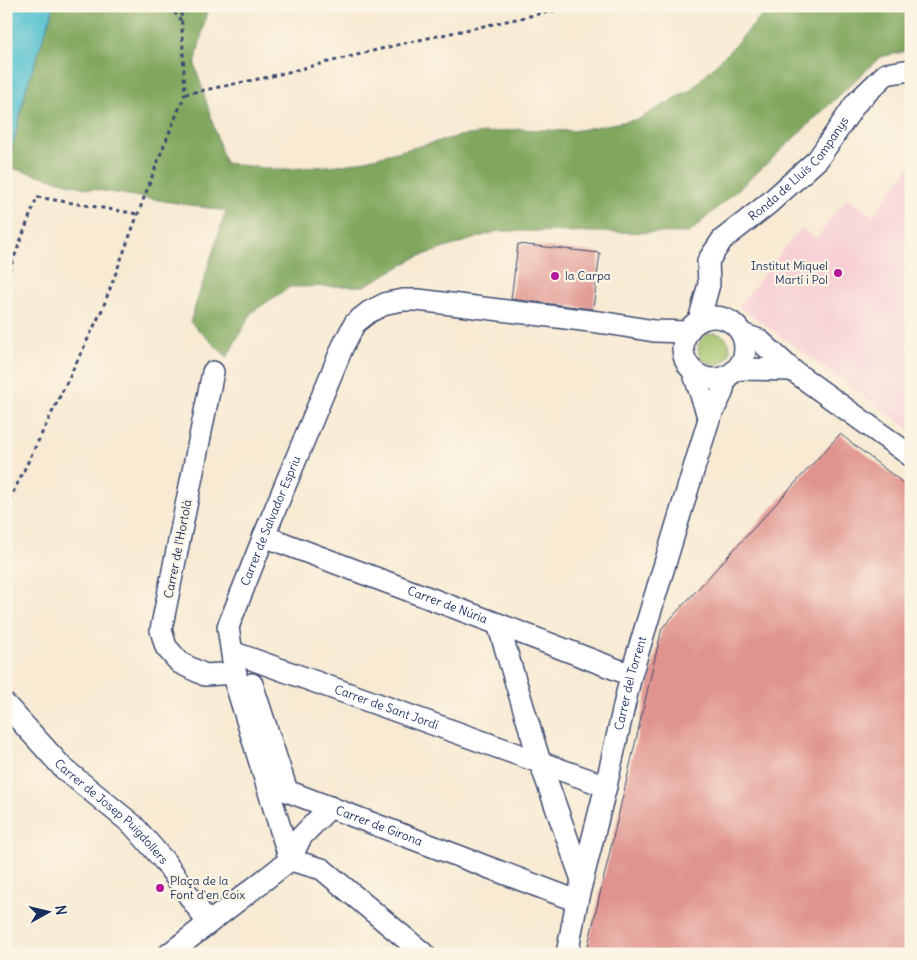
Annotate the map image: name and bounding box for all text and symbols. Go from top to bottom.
street label: Ronda de Lluís Companys [745,114,852,224]
place label: Institut Miquel Martí i Pol [751,258,828,287]
marker: Institut Miquel Martí i Pol [832,267,844,279]
place label: la Carpa [565,268,611,283]
marker: la Carpa [549,270,561,282]
street label: Carrer de Salvador Espriu [237,453,303,588]
street label: Carrer de l'Hortolà [161,498,194,600]
street label: Carrer de Núria [405,583,490,626]
street label: Carrer del Torrent [611,634,649,732]
street label: Carrer de Sant Jordi [333,681,441,732]
street label: Carrer de Josep Puigdollers [52,756,171,867]
street label: Carrer de Girona [334,802,425,849]
place label: Plaça de la Font d'en Coix [170,873,245,902]
marker: Plaça de la Font d'en Coix [154,882,166,894]
north arrow [22,888,72,938]
text: N [51,904,70,916]

